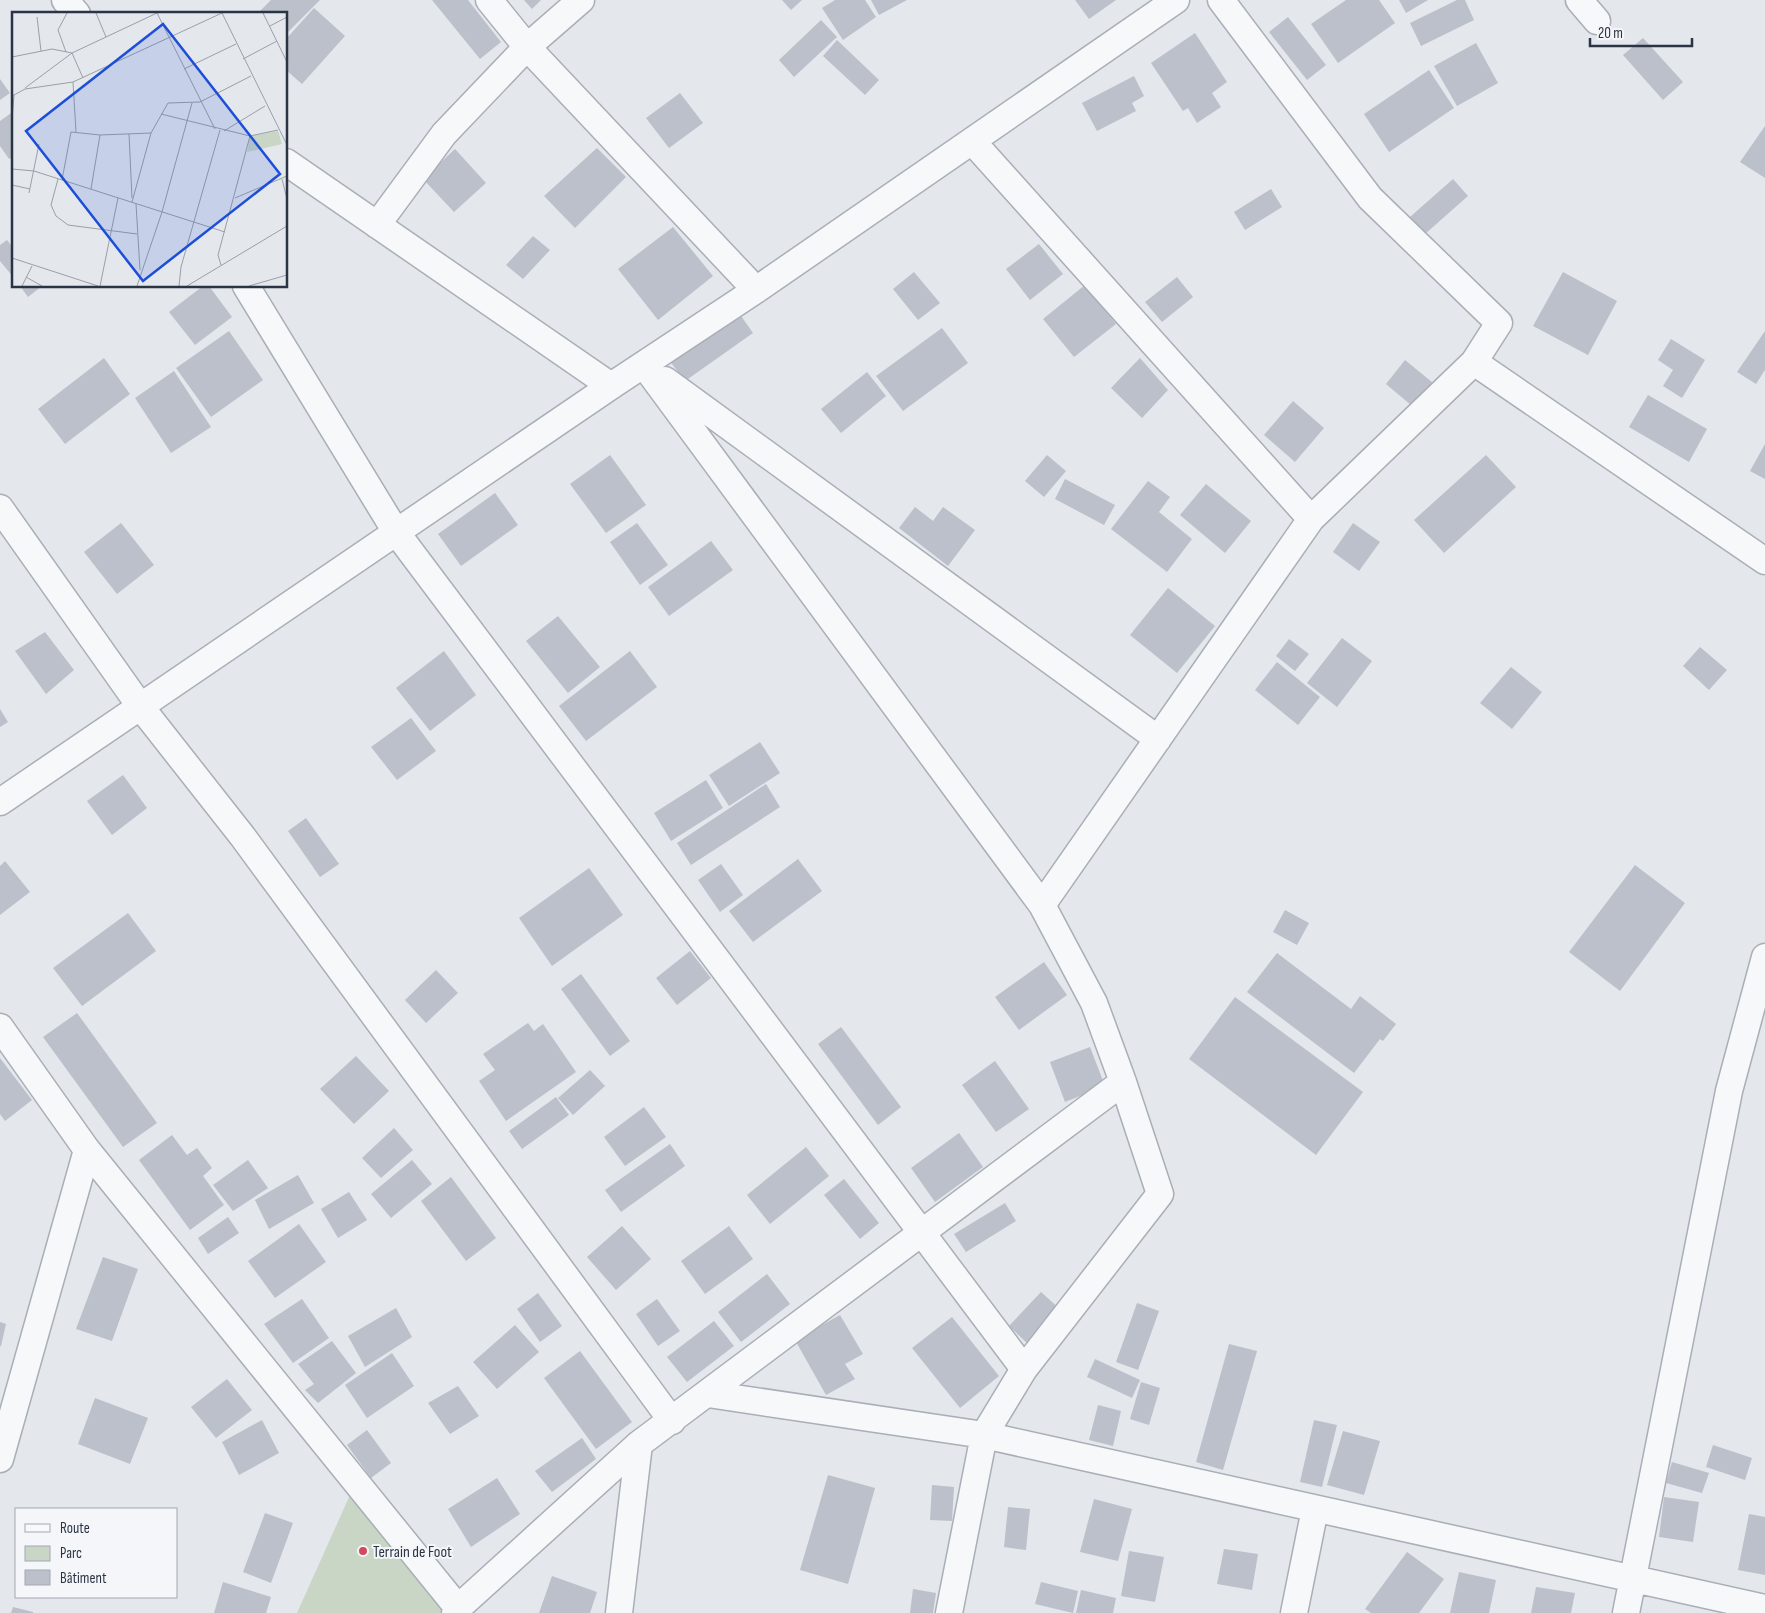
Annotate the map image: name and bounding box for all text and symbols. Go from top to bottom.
inset map [12,12,288,288]
scale bar [1590,15,1692,47]
text: 20 m [1598,24,1623,43]
legend [15,1508,178,1598]
text: Route [60,1519,90,1538]
place label: Terrain de Foot [373,1543,452,1562]
text: Parc [60,1544,82,1563]
marker: Terrain de Foot [357,1545,369,1557]
text: Bâtiment [60,1569,107,1588]

